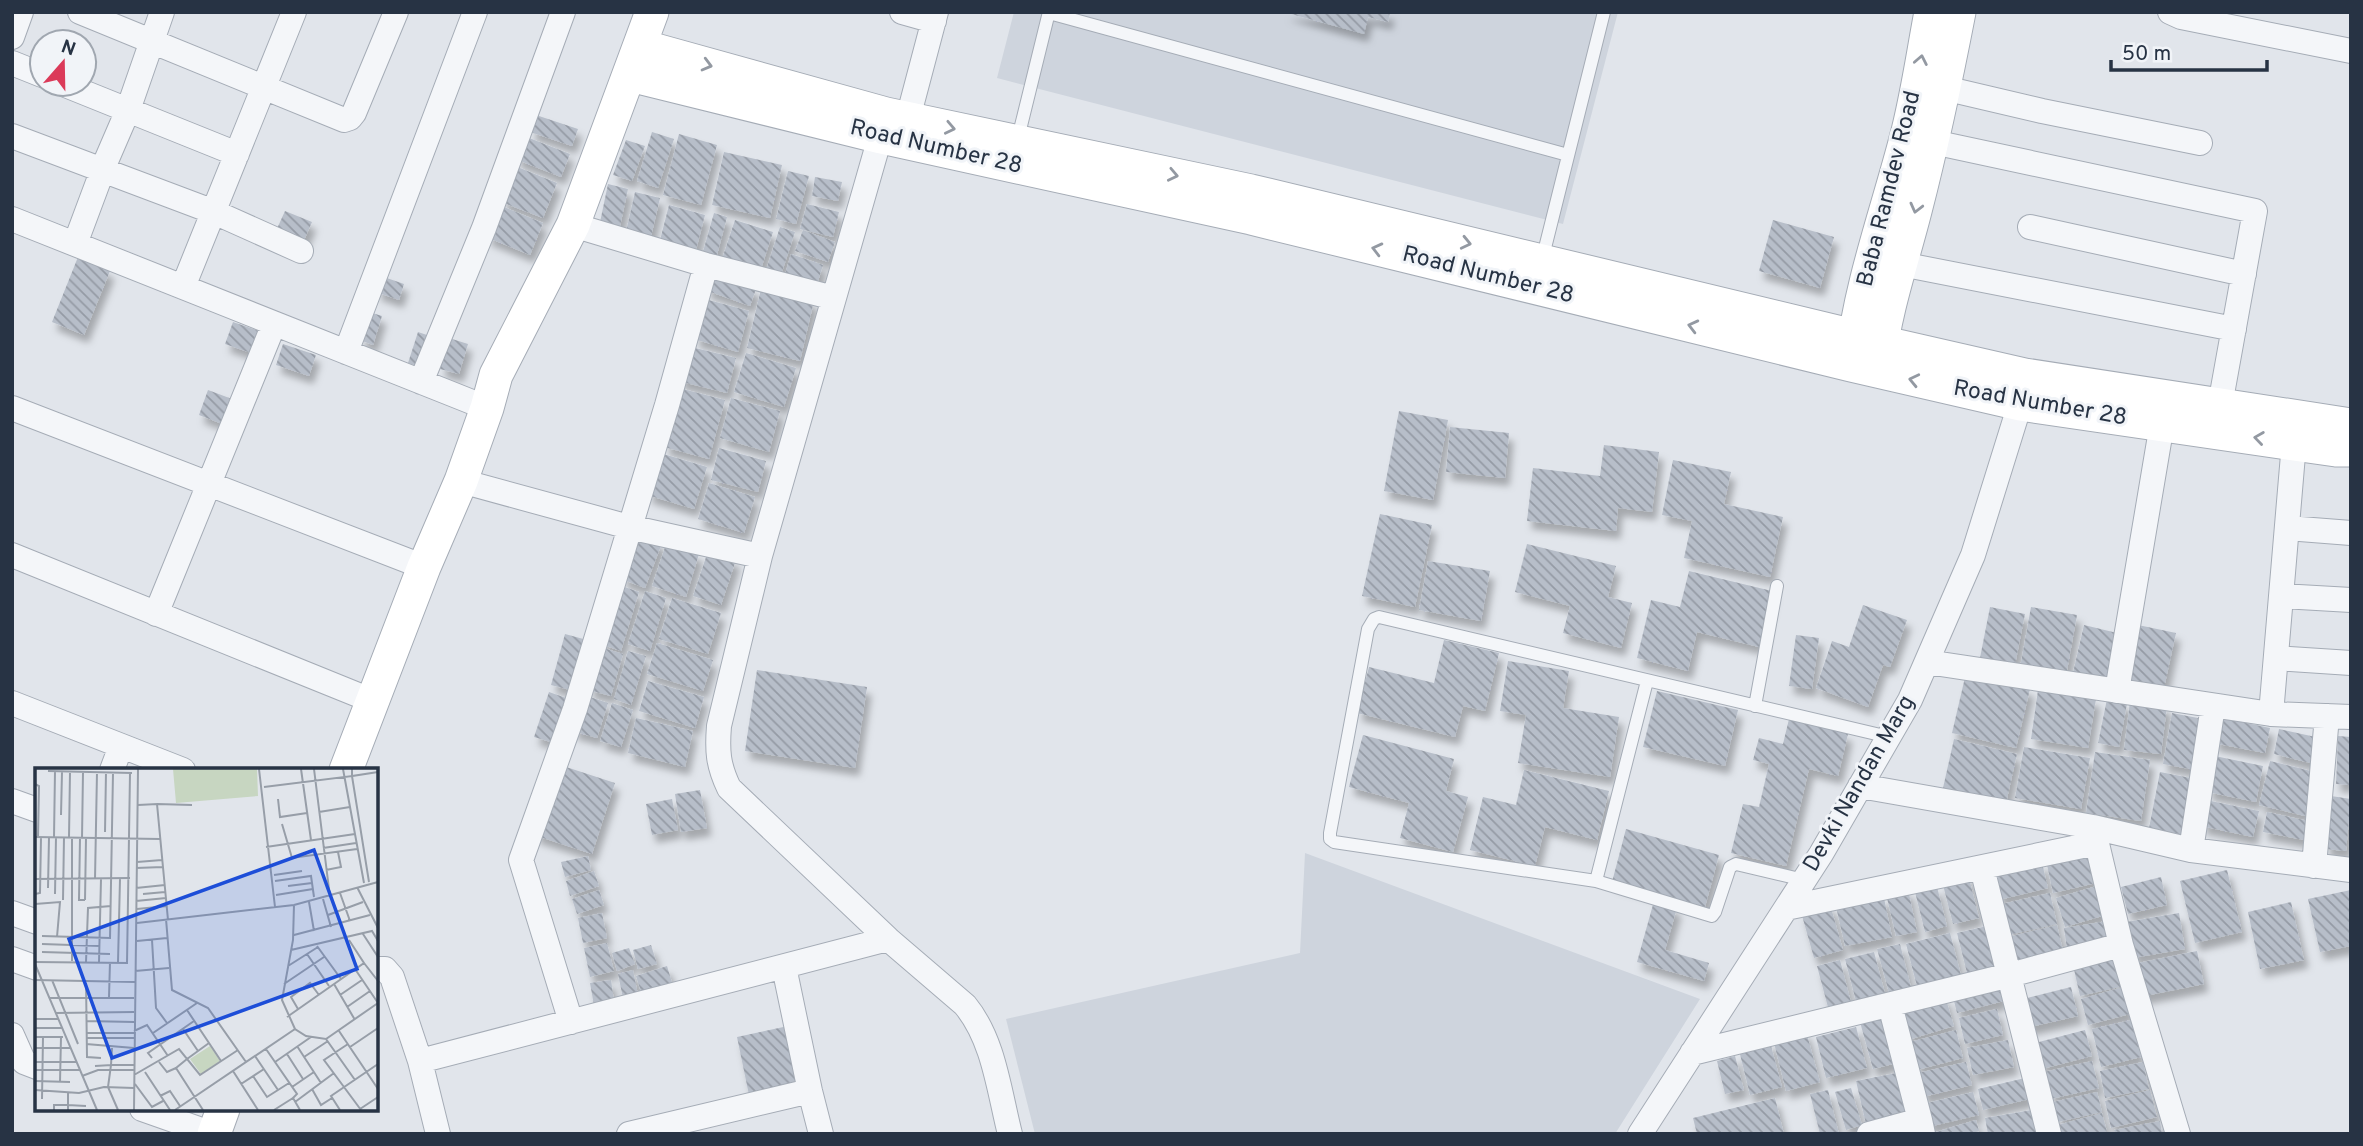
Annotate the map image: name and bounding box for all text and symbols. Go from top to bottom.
north arrow [28,28,98,98]
scale bar [2111,28,2267,72]
text: N [58,35,79,63]
text: 50 m [2122,41,2171,68]
one-way arrow [1913,54,1928,66]
one-way arrow [700,56,712,71]
street label: Baba Ramdev Road [1852,88,1928,290]
street label: Road Number 28 [847,114,1025,182]
one-way arrow [944,119,956,134]
one-way arrow [1167,166,1179,181]
one-way arrow [1910,202,1924,214]
one-way arrow [1460,234,1472,249]
street label: Road Number 28 [1399,241,1577,311]
one-way arrow [1371,242,1383,257]
one-way arrow [1687,320,1699,334]
one-way arrow [1908,373,1920,388]
street label: Road Number 28 [1951,374,2129,434]
one-way arrow [2253,431,2265,446]
street label: Devki Nandan Marg [1798,691,1922,877]
inset map [35,768,378,1111]

